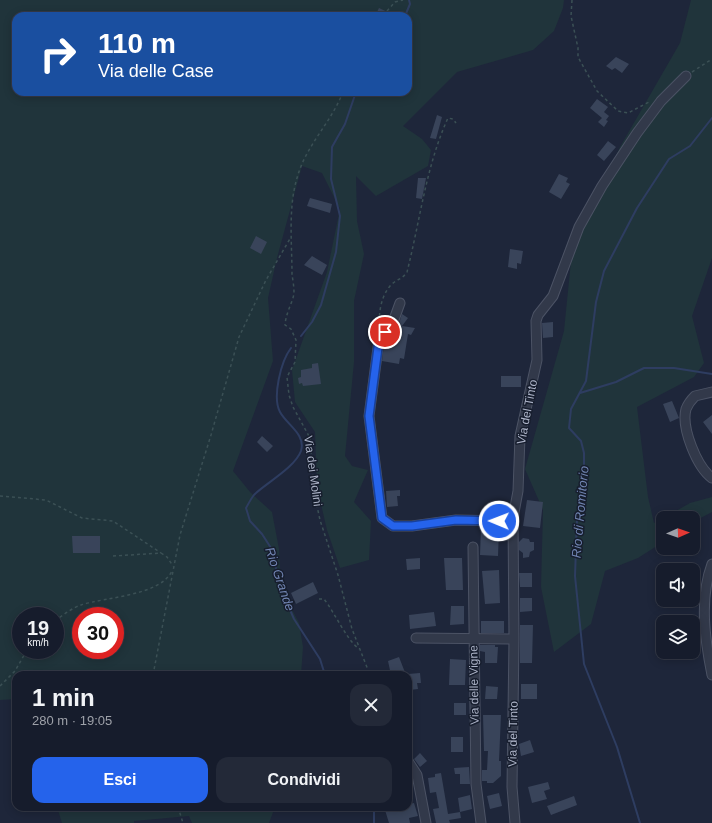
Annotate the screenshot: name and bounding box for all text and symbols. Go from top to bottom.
icon: right [32,28,84,80]
text: 110 m [98,28,176,59]
text: Via delle Case [98,61,214,81]
pin [368,315,402,349]
icon: arrive [374,321,396,343]
street label: Via del Tinto [514,378,540,446]
street label: Via dei Molini [301,435,325,507]
water label: Rio di Romitorio [568,465,592,559]
position arrow [478,500,520,542]
north arrow [656,511,700,555]
map controls [656,511,700,659]
water label: Rio Grande [262,545,298,613]
button: sound [656,563,700,607]
speed limit sign: 30 [72,607,124,659]
button: layers [656,615,700,659]
text: 19 [27,617,49,639]
text: km/h [27,637,49,648]
street label: Via delle Vigne [466,645,482,725]
text: 1 min [32,684,95,711]
button: close [350,684,392,726]
street label: Via del Tinto [505,701,521,767]
text: 280 m · 19:05 [32,713,112,728]
button: Esci [32,757,208,803]
button: Condividi [216,757,392,803]

